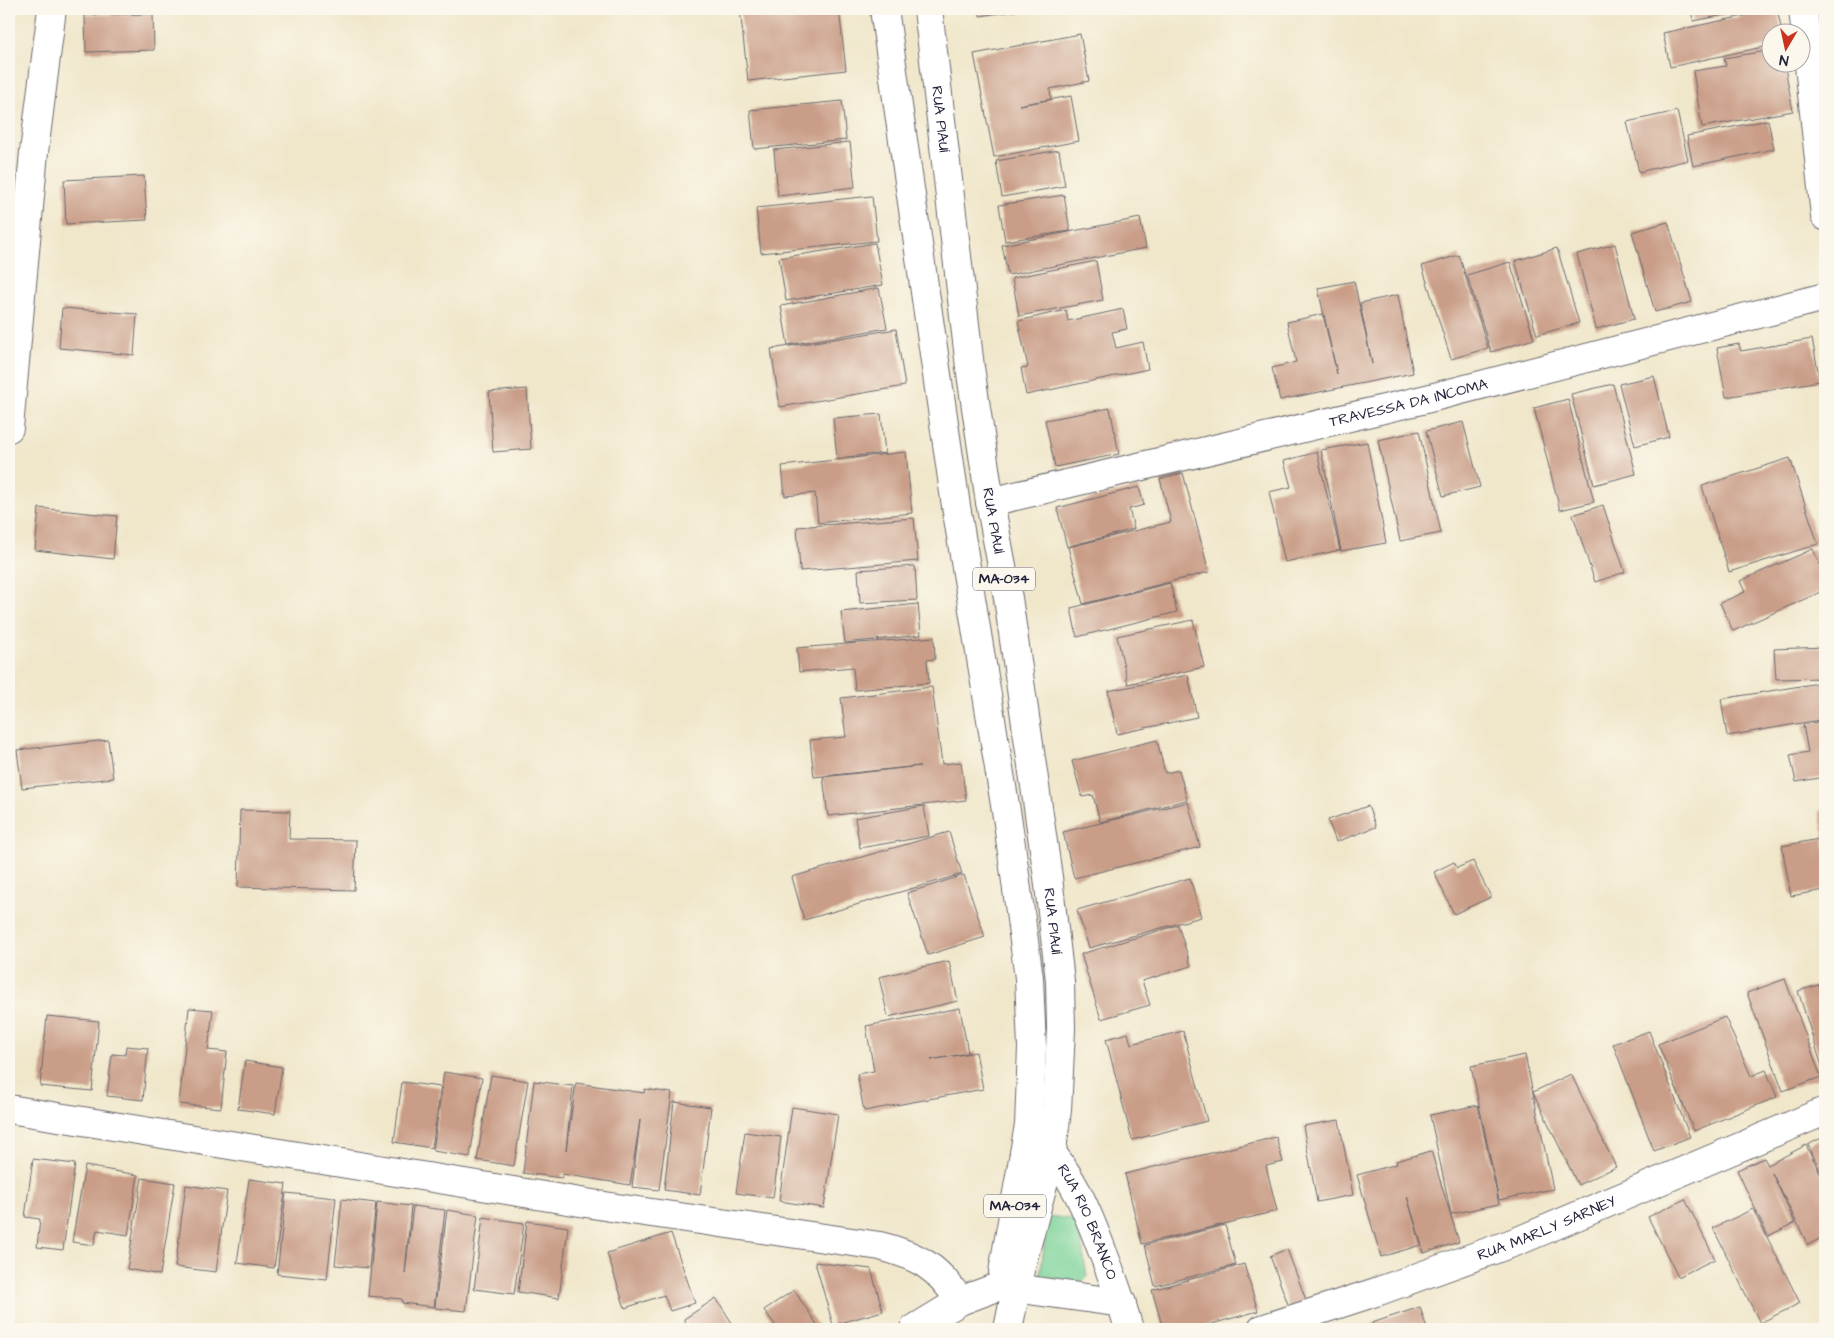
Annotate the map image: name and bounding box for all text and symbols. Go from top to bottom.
north arrow [1762,22,1812,72]
text: N [1778,49,1790,70]
street label: RUA PIAUÍ [927,85,955,154]
street label: TRAVESSA DA INCOMA [1327,373,1490,432]
street label: RUA PIAUÍ [978,486,1010,556]
road number: MA-034 [973,568,1035,590]
street label: RUA PIAUÍ [1039,887,1067,956]
street label: RUA RIO BRANCO [1053,1160,1123,1283]
street label: RUA MARLY SARNEY [1474,1190,1619,1265]
road number: MA-034 [984,1194,1046,1218]

